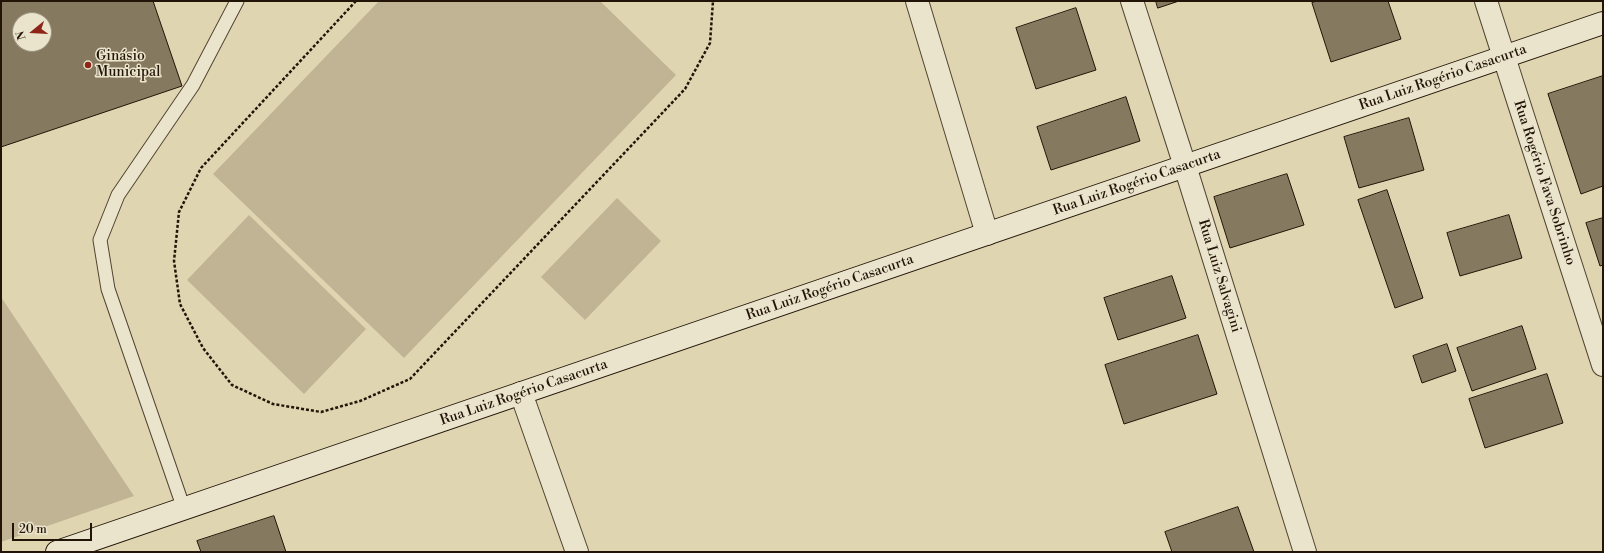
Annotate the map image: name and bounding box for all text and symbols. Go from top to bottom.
north arrow [12,12,52,52]
text: N [14,29,30,42]
street label: Rua Luiz Rogério Casacurta [1357,41,1529,115]
place label: Ginásio Municipal [96,49,160,82]
marker: Ginásio Municipal [83,60,93,70]
street label: Rua Rogério Fava Sobrinho [1509,98,1579,268]
street label: Rua Luiz Rogério Casacurta [1051,146,1223,220]
street label: Rua Luiz Salvagini [1194,217,1244,335]
street label: Rua Luiz Rogério Casacurta [744,251,916,325]
street label: Rua Luiz Rogério Casacurta [438,356,610,430]
scale bar [14,515,94,541]
text: 20 m [19,522,47,537]

